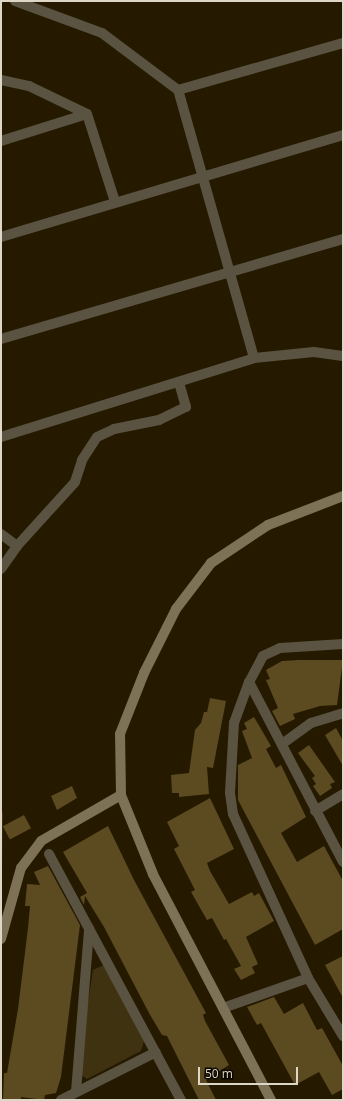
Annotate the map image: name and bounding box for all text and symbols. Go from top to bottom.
scale bar [200,1059,300,1085]
text: 50 m [205,1065,233,1082]

